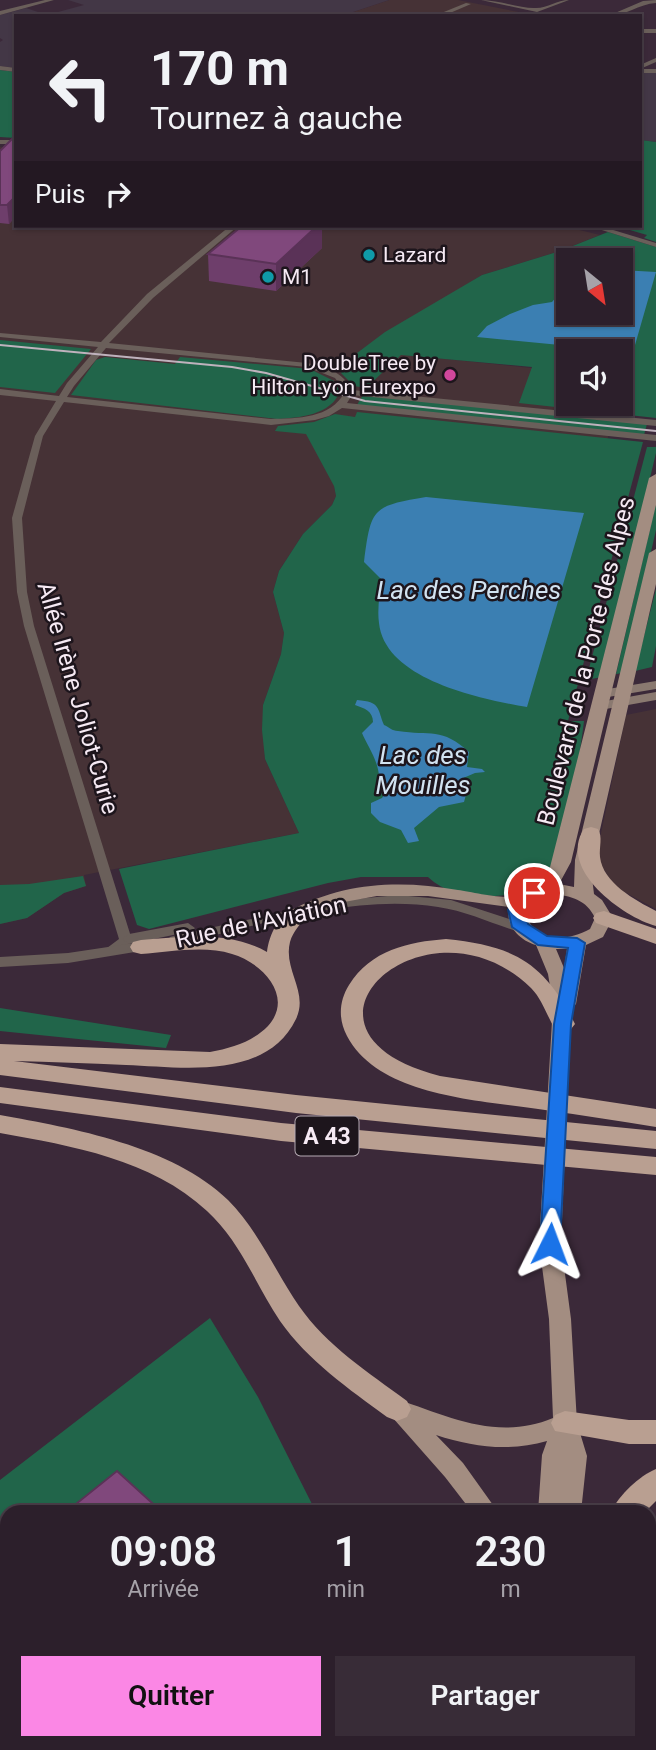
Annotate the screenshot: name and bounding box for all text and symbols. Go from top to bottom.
text: 170 m [150,40,289,97]
icon: left [35,42,126,133]
text: Tournez à gauche [150,99,402,137]
icon: right [99,175,137,213]
text: Puis [35,179,85,209]
place label: Lazard [383,243,446,267]
marker: Lazard [361,247,377,263]
north arrow [556,248,634,326]
map controls [556,248,633,416]
place label: M1 [282,265,312,289]
marker: M1 [260,269,276,285]
button: sound [556,339,633,416]
place label: DoubleTree by Hilton Lyon Eurexpo [251,351,436,399]
marker: DoubleTree by Hilton Lyon Eurexpo [442,367,458,383]
street label: Boulevard de la Porte des Alpes [532,494,640,828]
water label: Lac des Perches [377,575,561,605]
street label: Allée Irène Joliot-Curie [31,579,125,817]
water label: Lac des Mouilles [375,740,471,800]
pin [504,863,564,923]
icon: arrive [515,874,553,912]
street label: Rue de l'Aviation [173,890,349,954]
road number: A 43 [296,1116,358,1156]
position arrow [513,1207,587,1281]
text: 09:08 [110,1527,217,1576]
text: 1 [334,1527,358,1576]
text: 230 [474,1527,546,1576]
text: Arrivée [127,1576,199,1603]
text: min [326,1576,365,1603]
text: m [500,1576,521,1603]
button: Quitter [21,1656,321,1736]
button: Partager [335,1656,635,1736]

